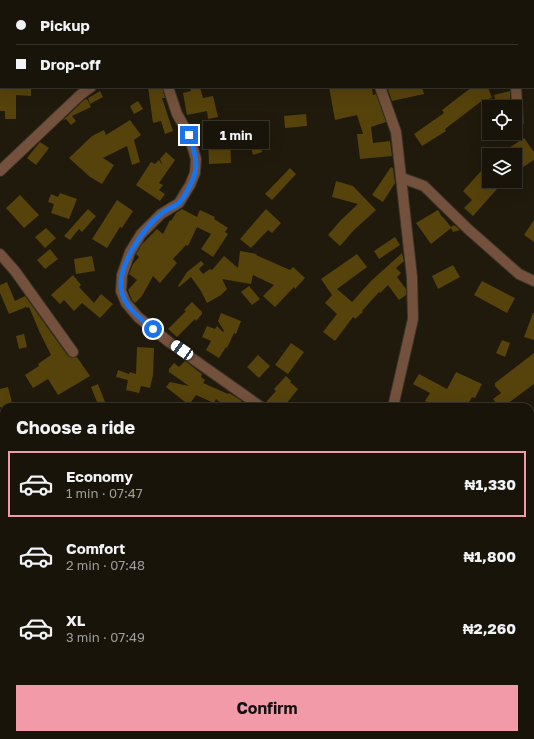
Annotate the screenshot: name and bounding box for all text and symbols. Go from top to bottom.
text: Pickup [40,16,90,34]
text: Drop-off [40,55,100,73]
map controls [482,100,522,188]
button: locate [482,100,522,140]
callout: 1 min [203,121,269,149]
route end [180,126,198,144]
text: 1 min [220,127,252,143]
button: layers [482,148,522,188]
route start [144,320,162,338]
car [169,338,195,362]
text: Choose a ride [16,416,135,438]
icon: car [18,466,54,502]
text: Economy [66,467,133,485]
text: ₦1,330 [465,475,516,493]
text: 1 min · 07:47 [66,485,143,501]
icon: car [18,538,54,574]
text: Comfort [66,539,125,557]
text: ₦1,800 [464,547,516,565]
text: 2 min · 07:48 [66,557,145,573]
icon: car [18,610,54,646]
text: XL [66,611,85,629]
text: ₦2,260 [463,619,516,637]
text: 3 min · 07:49 [66,629,145,645]
button: Confirm [16,685,518,731]

